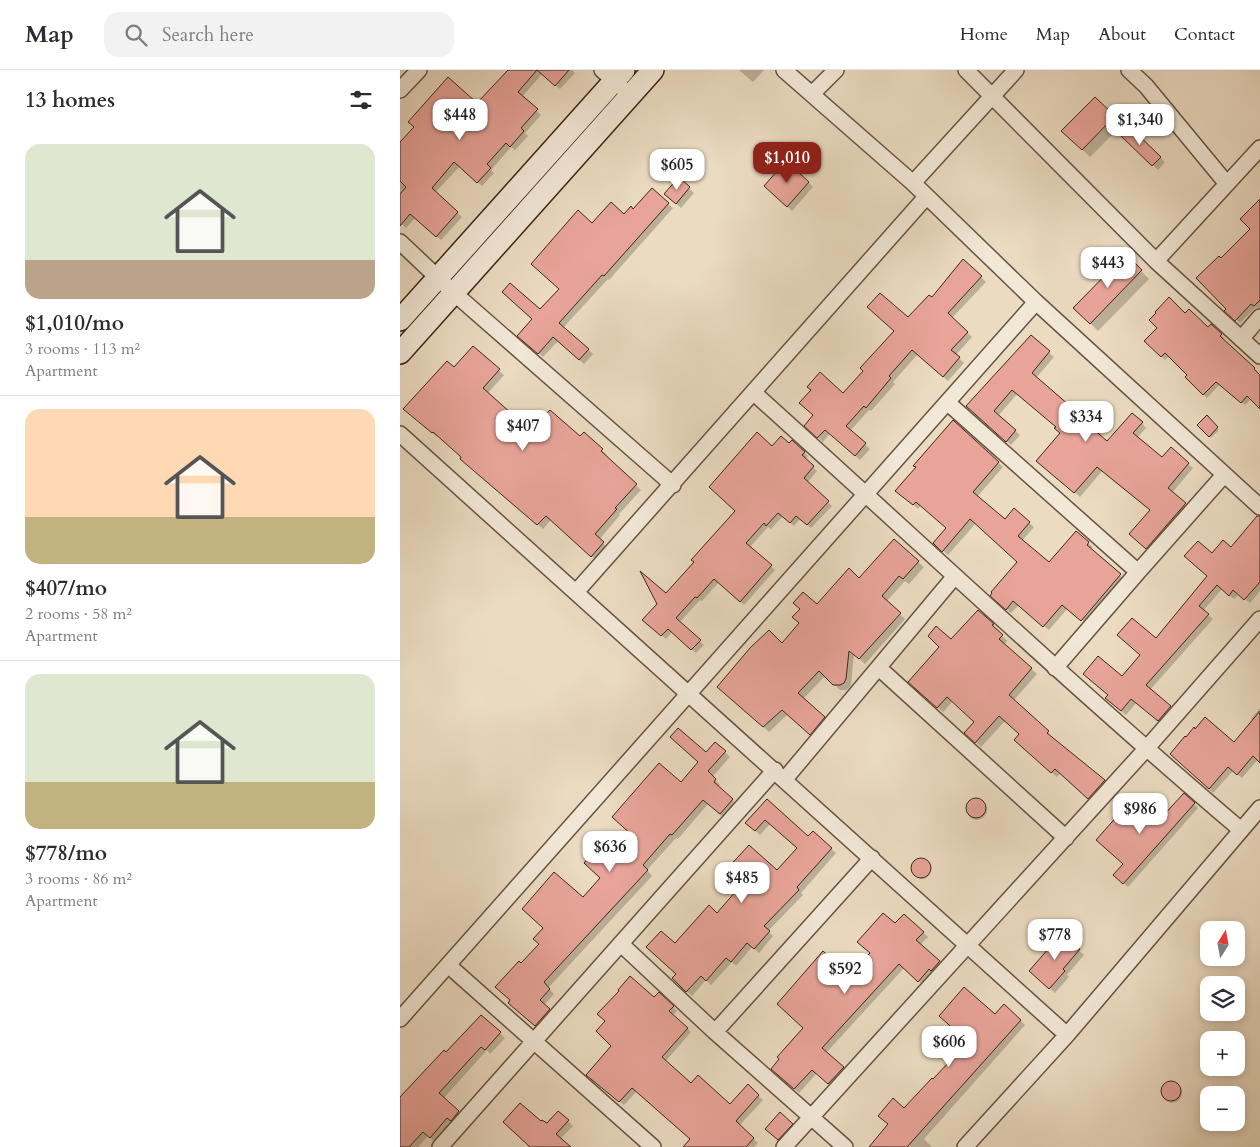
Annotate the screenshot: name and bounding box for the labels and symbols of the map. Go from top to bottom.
pin: $448 [430,98,490,141]
pin: $1,340 [1099,104,1181,146]
pin: $1,010 [746,142,828,184]
pin: $605 [647,148,707,191]
pin: $443 [1078,246,1138,289]
pin: $334 [1056,400,1116,443]
pin: $407 [493,410,553,452]
pin: $986 [1110,792,1170,835]
pin: $636 [580,830,640,873]
pin: $485 [712,862,772,904]
pin: $778 [1025,918,1085,961]
north arrow [1200,921,1245,966]
pin: $592 [815,952,875,995]
pin: $606 [919,1026,979,1068]

